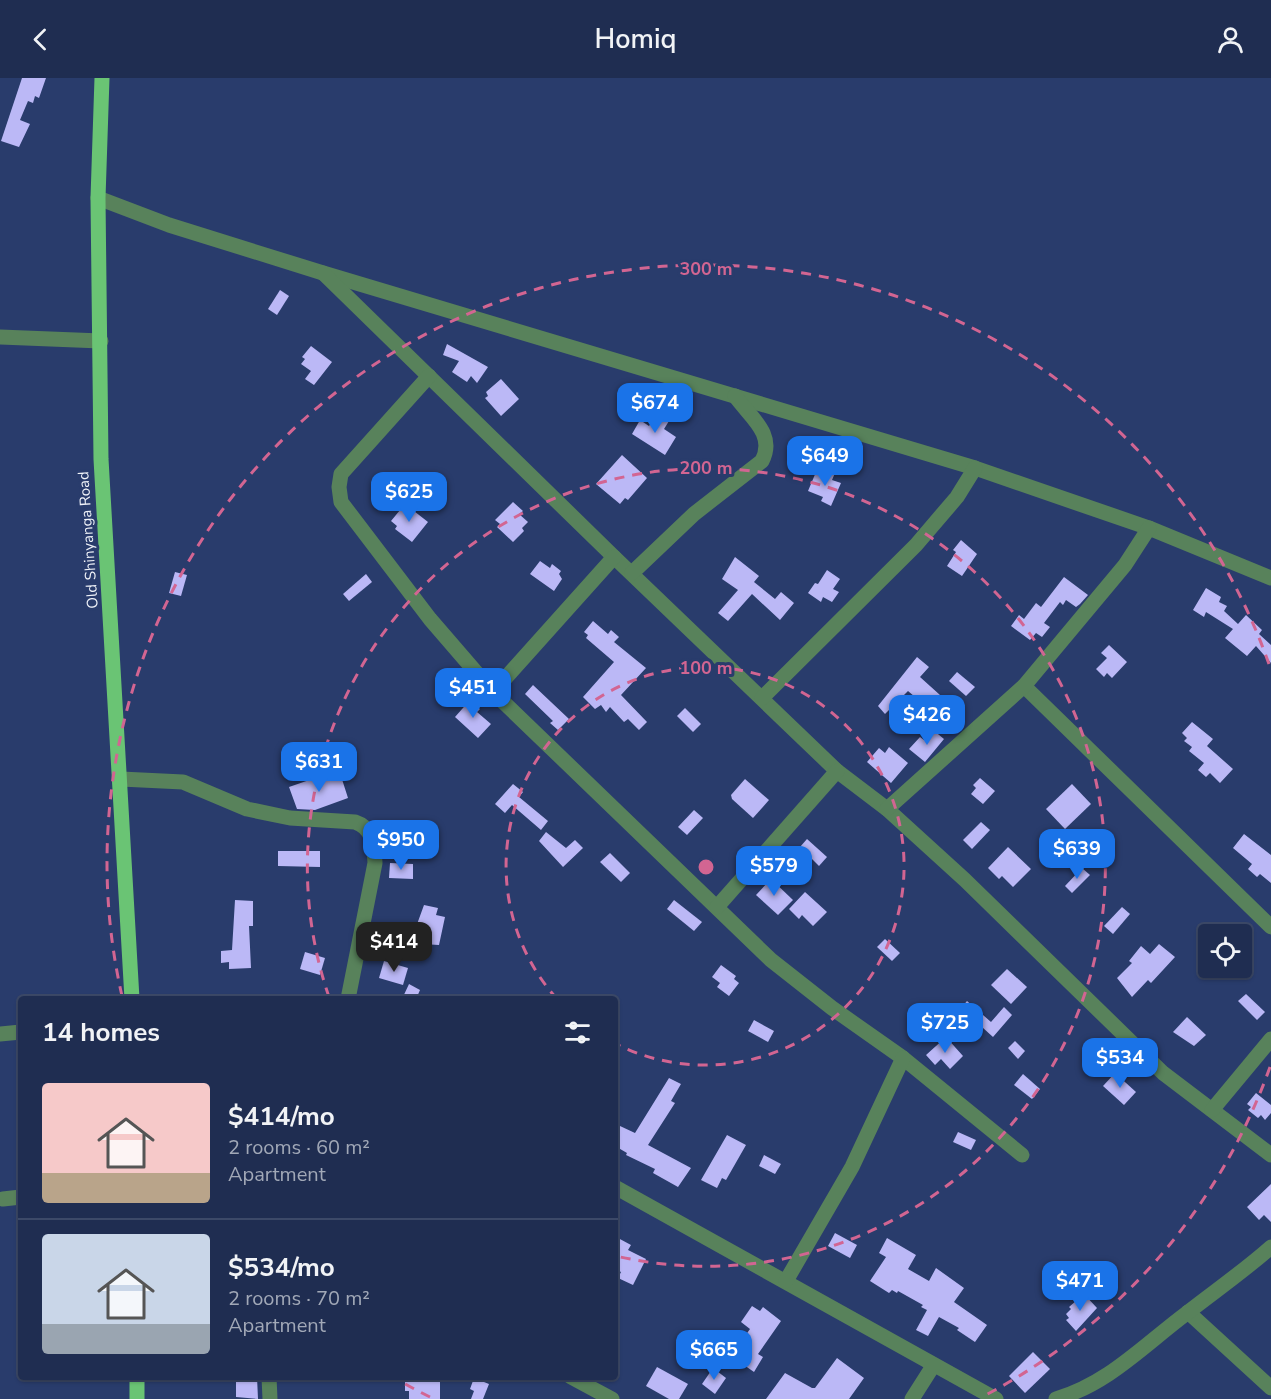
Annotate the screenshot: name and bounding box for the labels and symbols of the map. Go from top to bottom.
text: 300 m [679,257,733,281]
pin: $674 [619,383,691,434]
pin: $649 [789,436,861,487]
text: 200 m [679,456,733,480]
street label: Old Shinyanga Road [73,471,103,609]
pin: $625 [373,472,445,523]
text: 100 m [679,656,733,680]
pin: $451 [437,668,509,719]
pin: $426 [891,695,963,746]
pin: $631 [283,742,355,793]
pin: $950 [365,820,437,871]
pin: $639 [1041,829,1113,880]
pin: $579 [738,846,810,897]
centre of rings [696,857,716,877]
pin: $414 [358,922,430,973]
pin: $725 [909,1003,981,1054]
pin: $534 [1084,1038,1156,1089]
pin: $471 [1044,1261,1116,1312]
pin: $665 [678,1330,750,1381]

